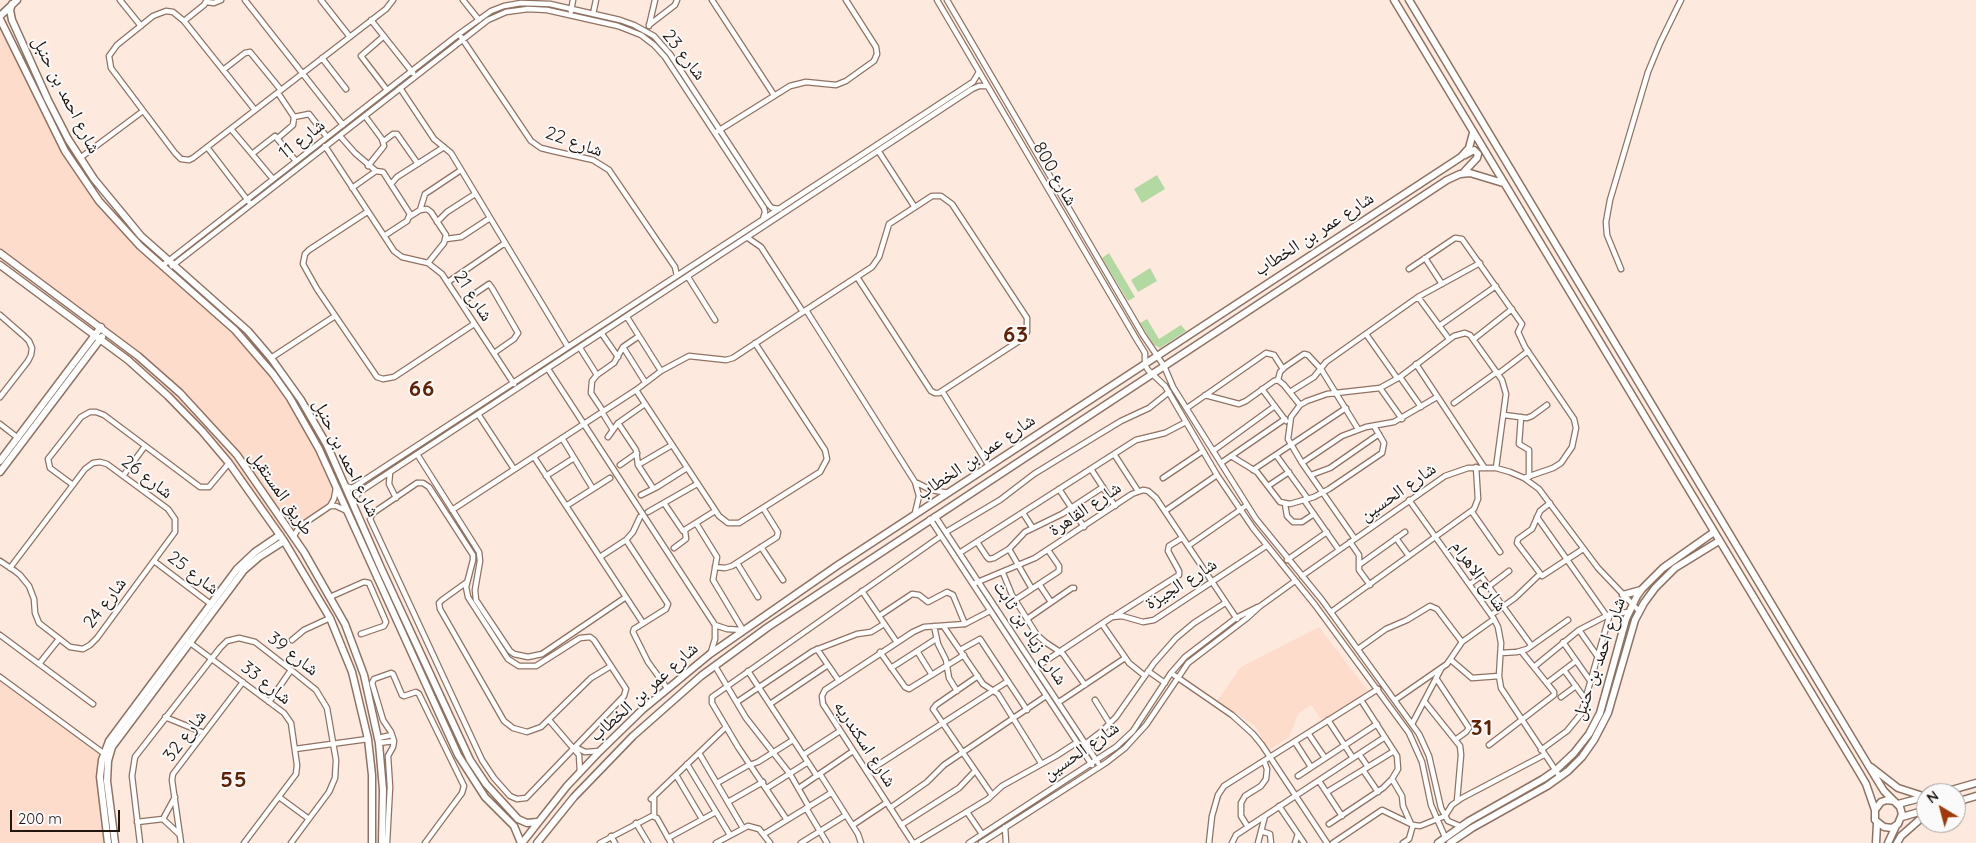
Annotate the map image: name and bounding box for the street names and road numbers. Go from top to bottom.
street label: شارع 23 [657,25,711,85]
street label: شارع احمد بن حنبل [27,33,105,157]
street label: شارع 11 [275,114,329,164]
street label: شارع 22 [543,122,605,162]
street label: شارع 800 [1028,138,1082,210]
street label: شارع عمر بن الخطاب [1250,187,1378,281]
street label: شارع 21 [449,267,497,325]
street label: شارع احمد بن حنبل [308,395,384,521]
street label: شارع عمر بن الخطاب [913,409,1039,505]
street label: طريق المستقبل [244,446,318,540]
street label: شارع 26 [117,451,177,503]
street label: شارع الحسين [1356,458,1440,526]
street label: شارع القاهرة [1045,477,1125,541]
street label: شارع الاهرام [1447,536,1511,616]
street label: شارع 25 [163,547,223,599]
street label: شارع الجيزة [1141,554,1221,614]
street label: شارع 24 [79,573,131,633]
street label: شارع زياد بن ثابت [988,577,1072,689]
street label: شارع احمد بن حنبل [1568,595,1630,723]
street label: شارع 39 [263,627,323,681]
street label: شارع عمر بن الخطاب [585,638,703,746]
street label: شارع 33 [237,657,295,709]
street label: شارع اسكندريه [829,697,901,791]
street label: شارع 32 [159,706,211,766]
street label: شارع الحسين [1039,717,1123,785]

